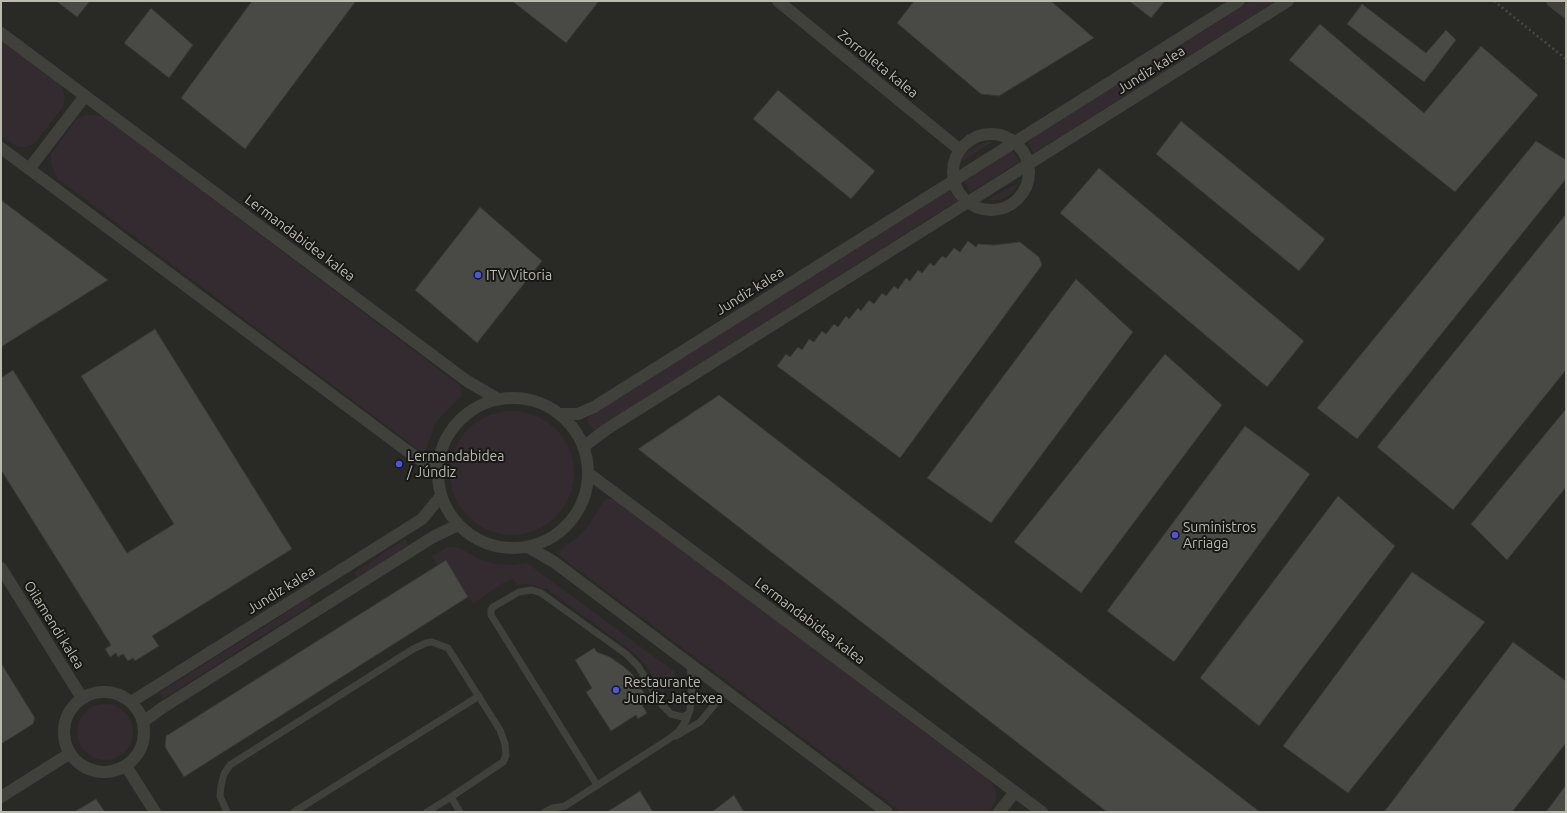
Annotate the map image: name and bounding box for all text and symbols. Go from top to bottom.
street label: Zorrolleta kalea [834,26,922,102]
street label: Jundiz kalea [1114,42,1188,98]
street label: Lermandabidea kalea [242,191,358,285]
street label: Jundiz kalea [713,263,787,319]
place label: ITV Vitoria [486,267,552,283]
marker: ITV Vitoria [473,270,483,280]
place label: Lermandabidea / Júndiz [407,448,505,480]
marker: Lermandabidea / Júndiz [394,459,404,469]
place label: Suministros Arriaga [1183,519,1256,552]
marker: Suministros Arriaga [1170,530,1180,540]
street label: Jundiz kalea [244,562,318,618]
street label: Lermandabidea kalea [752,574,868,668]
street label: Oilamendi kalea [20,578,88,672]
place label: Restaurante Jundiz Jatetxea [624,674,723,706]
marker: Restaurante Jundiz Jatetxea [611,685,621,695]

